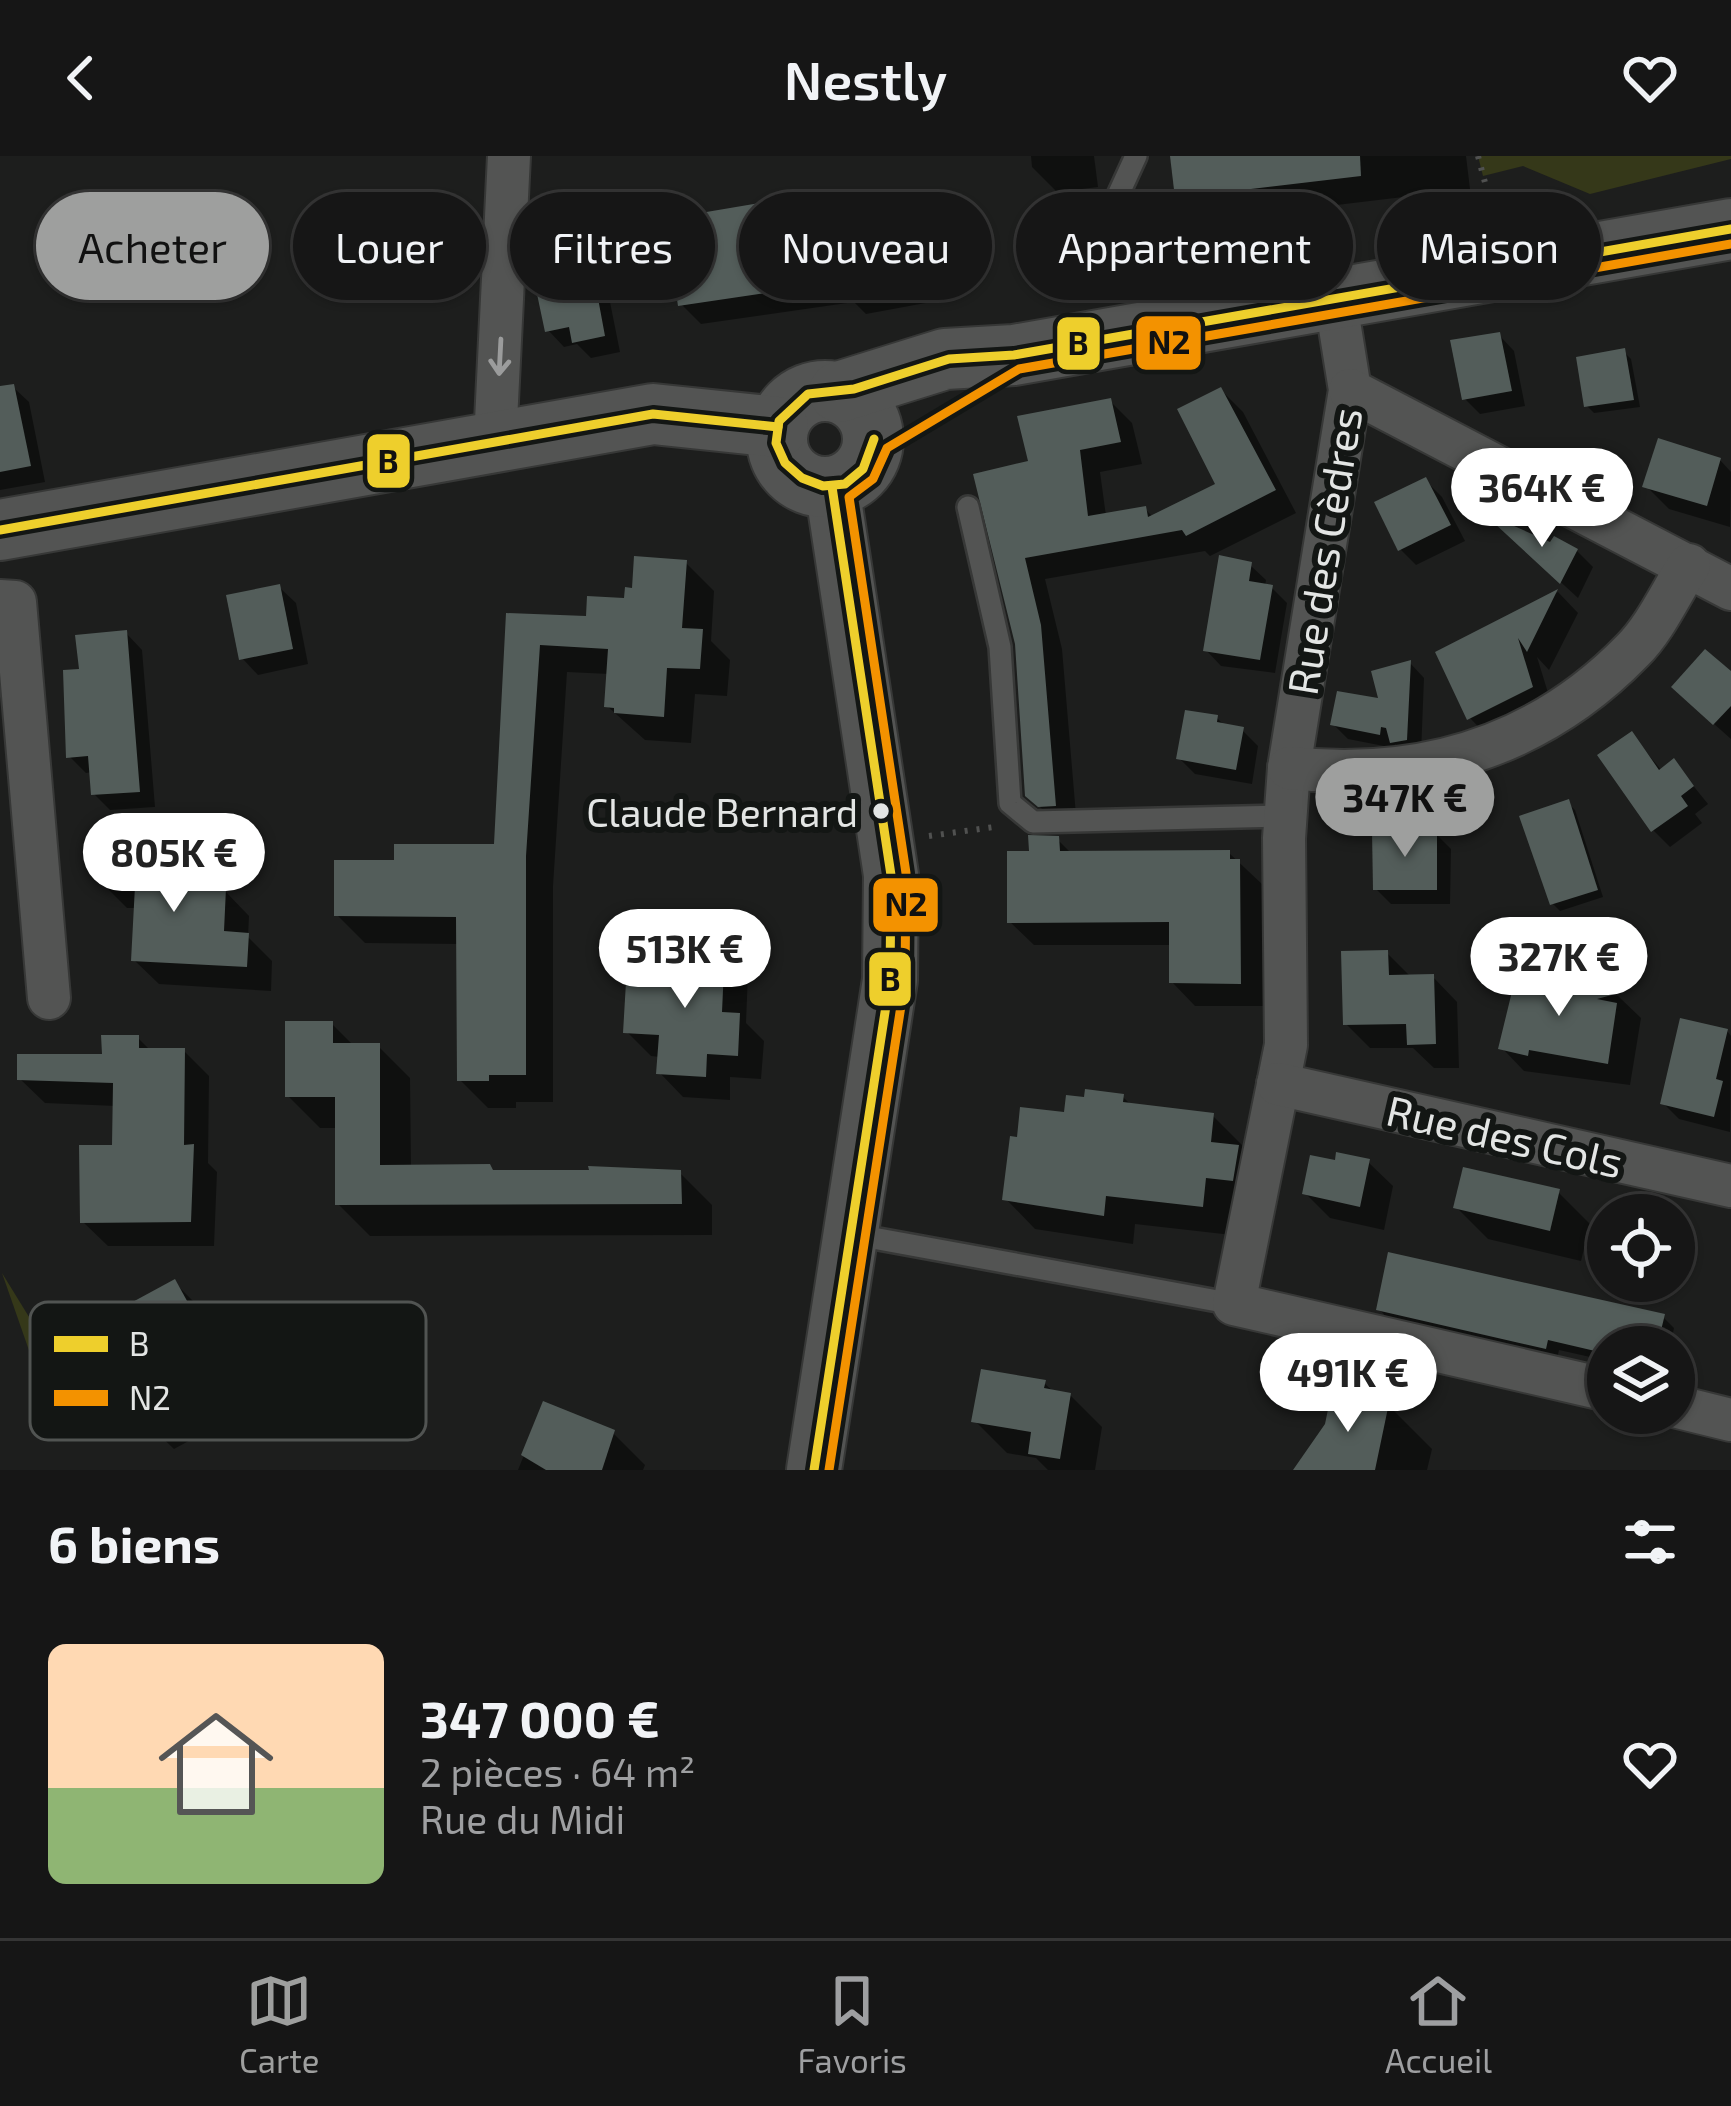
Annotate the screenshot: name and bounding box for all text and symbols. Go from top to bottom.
icon: back [48,45,114,111]
icon: heart [1617,45,1683,111]
text: Nestly [784,46,947,111]
chip: Acheter [36,192,269,300]
chip: Louer [293,192,486,300]
chip: Filtres [510,192,715,300]
chip: Nouveau [739,192,992,300]
chip: Appartement [1016,192,1353,300]
chip: Maison [1377,192,1601,300]
line badge: N2 [1134,314,1203,372]
line badge: B [1055,315,1102,372]
text: N2 [1148,321,1191,361]
text: B [1067,322,1089,362]
one-way arrow [488,337,511,376]
street label: Rue des Cèdres [1276,404,1370,698]
line badge: B [365,432,412,490]
text: B [377,440,399,480]
pin: 364K € [1444,448,1640,550]
text: 364K € [1478,463,1606,510]
pin: 347K € [1307,758,1503,860]
text: 347K € [1342,773,1468,820]
place label: Claude Bernard [586,788,858,835]
marker: Claude Bernard [870,800,892,822]
pin: 805K € [76,813,272,915]
text: 805K € [110,828,238,875]
line badge: N2 [871,876,940,934]
text: N2 [885,883,928,923]
pin: 513K € [587,909,783,1011]
pin: 327K € [1461,917,1657,1019]
text: 513K € [626,924,744,971]
text: 327K € [1497,932,1621,979]
line badge: B [867,950,913,1008]
text: B [879,958,901,998]
street label: Rue des Cols [1382,1084,1628,1186]
map controls [1587,1194,1695,1434]
button: locate [1587,1194,1695,1302]
legend [30,1302,426,1440]
text: B [129,1323,149,1363]
button: layers [1587,1326,1695,1434]
pin: 491K € [1250,1333,1446,1435]
text: 491K € [1287,1348,1409,1395]
text: N2 [129,1377,171,1417]
icon: filters [1617,1509,1683,1575]
text: 6 biens [48,1512,220,1573]
text: 347 000 € [420,1687,660,1748]
icon: home [144,1692,288,1836]
icon: heart [1617,1731,1683,1797]
text: 2 pièces · 64 m² [420,1748,695,1795]
text: Rue du Midi [420,1795,625,1842]
tab: Carte [239,1968,319,2080]
tab: Favoris [798,1968,907,2080]
tab: Accueil [1385,1968,1492,2080]

